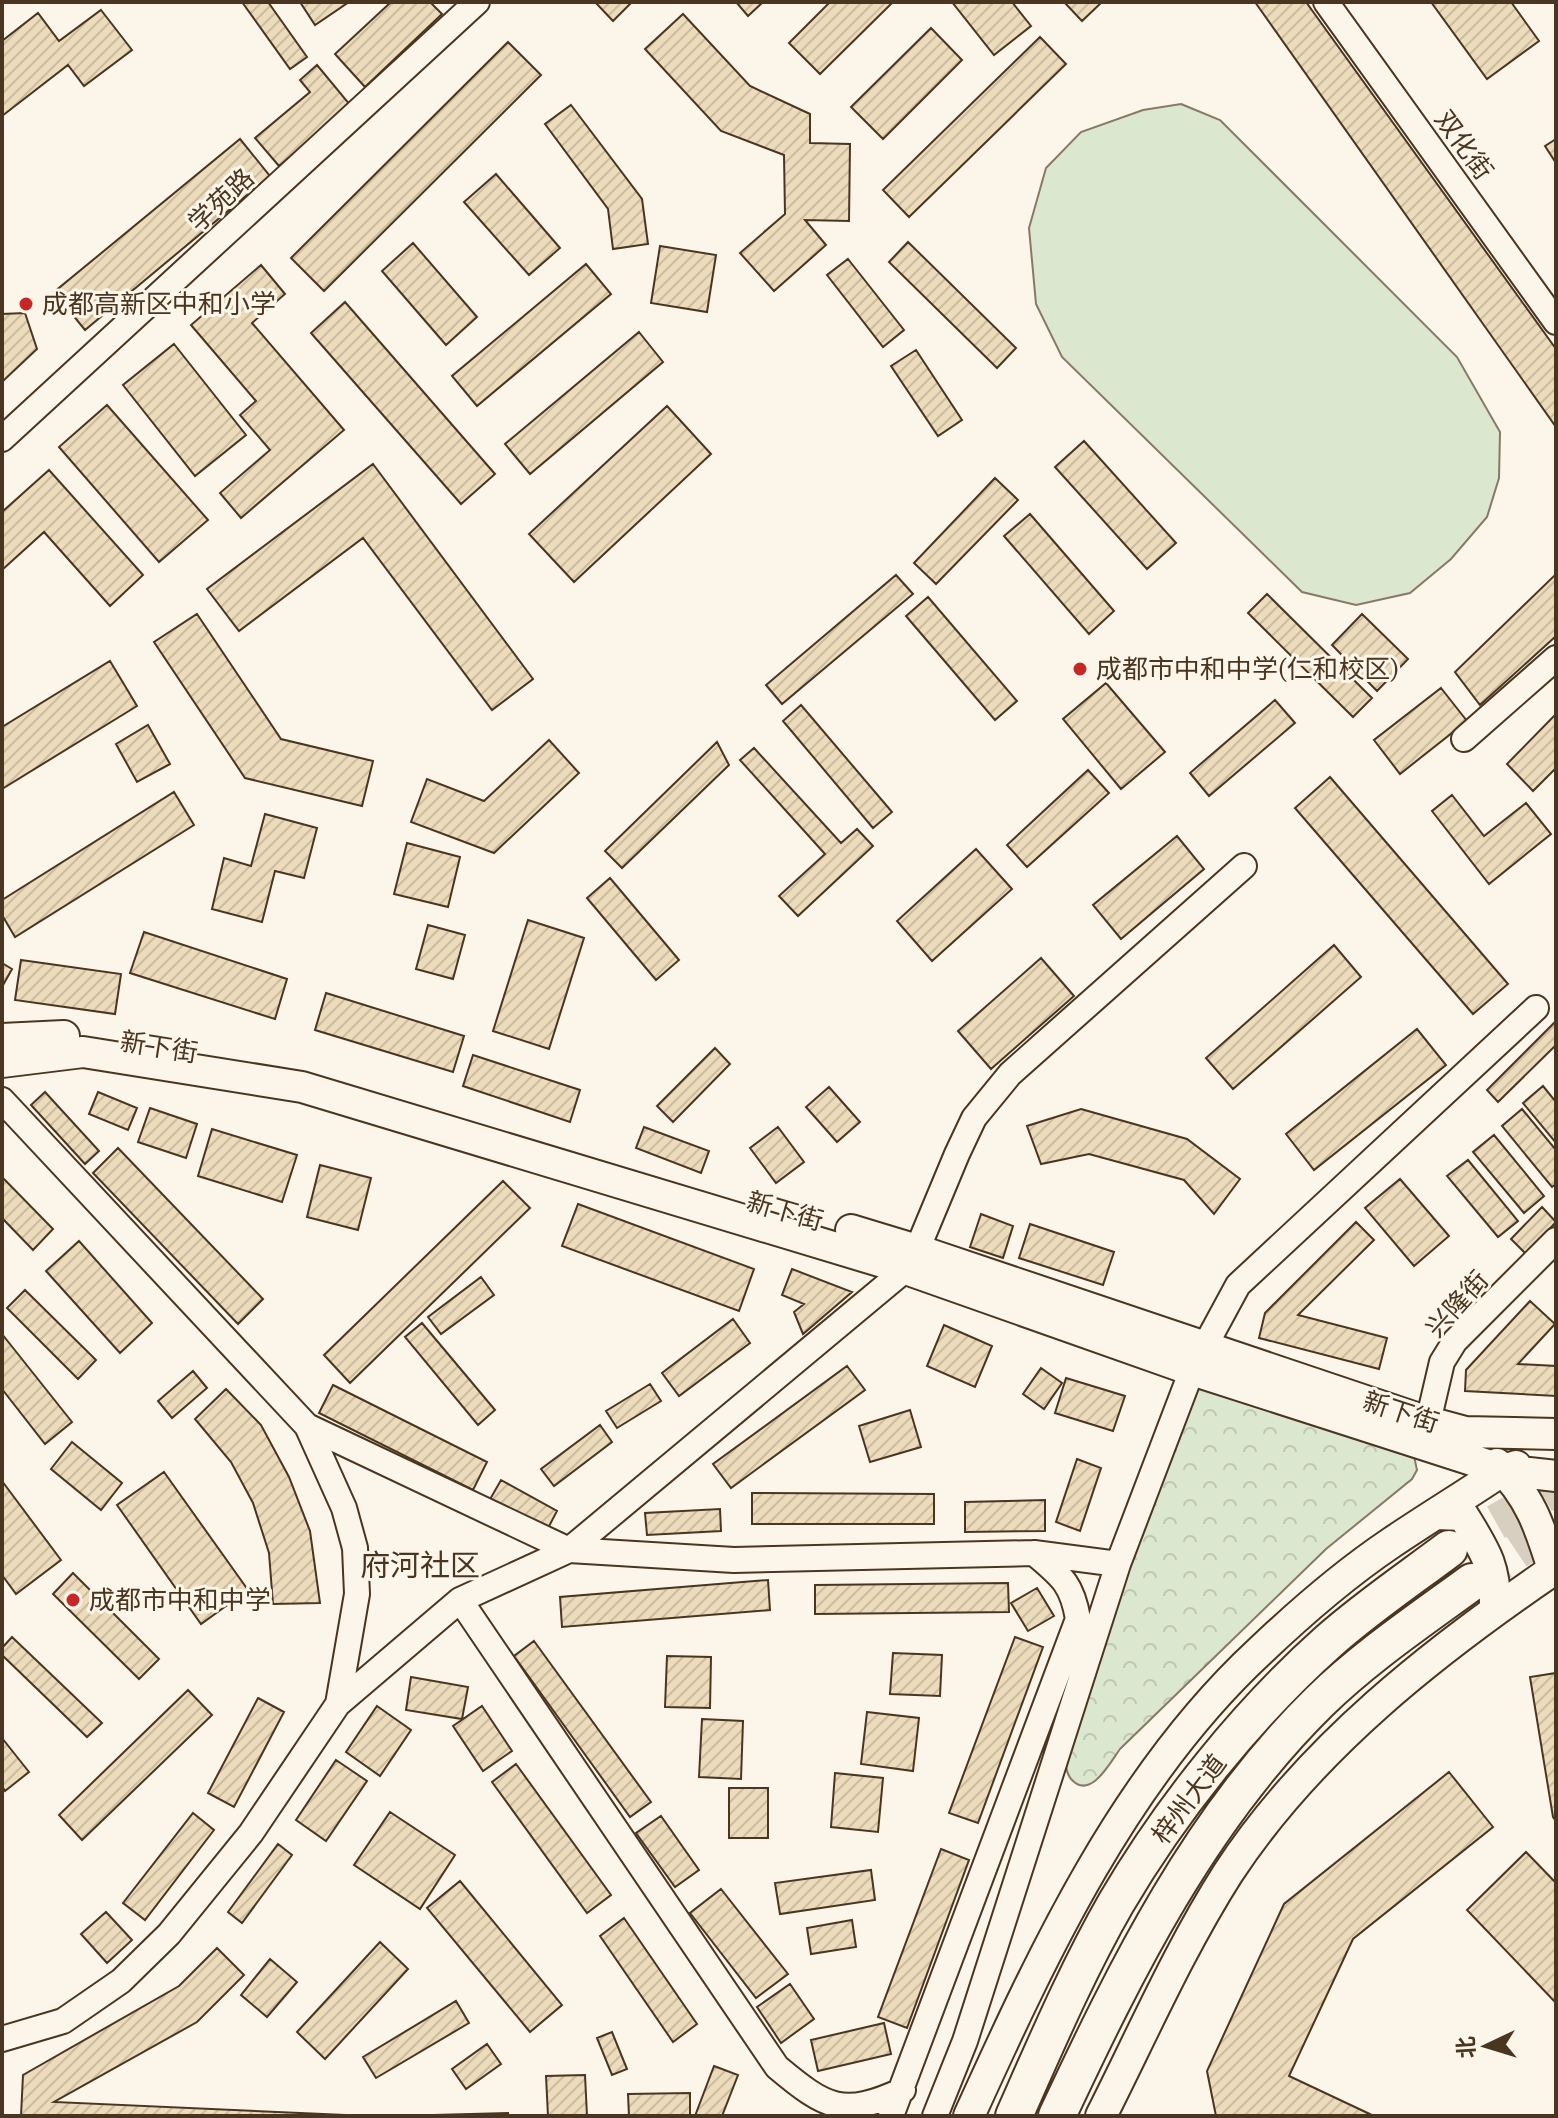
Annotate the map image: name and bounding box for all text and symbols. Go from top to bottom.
street label: 双化街 [1428,103,1501,186]
street label: 学苑路 [180,160,260,238]
place label: 成都高新区中和小学 [42,286,276,320]
marker: 成都高新区中和小学 [17,295,35,313]
place label: 成都市中和中学(仁和校区) [1096,651,1399,685]
marker: 成都市中和中学(仁和校区) [1071,660,1089,678]
street label: 新下街 [118,1023,200,1069]
street label: 新下街 [743,1183,827,1237]
street label: 兴隆街 [1418,1263,1495,1344]
street label: 新下街 [1359,1383,1444,1439]
district label: 府河社区 [360,1545,480,1584]
place label: 成都市中和中学 [89,1582,271,1616]
marker: 成都市中和中学 [64,1591,82,1609]
street label: 梓州大道 [1143,1747,1233,1850]
north arrow [1446,2006,1526,2086]
text: 北 [1450,2035,1481,2059]

